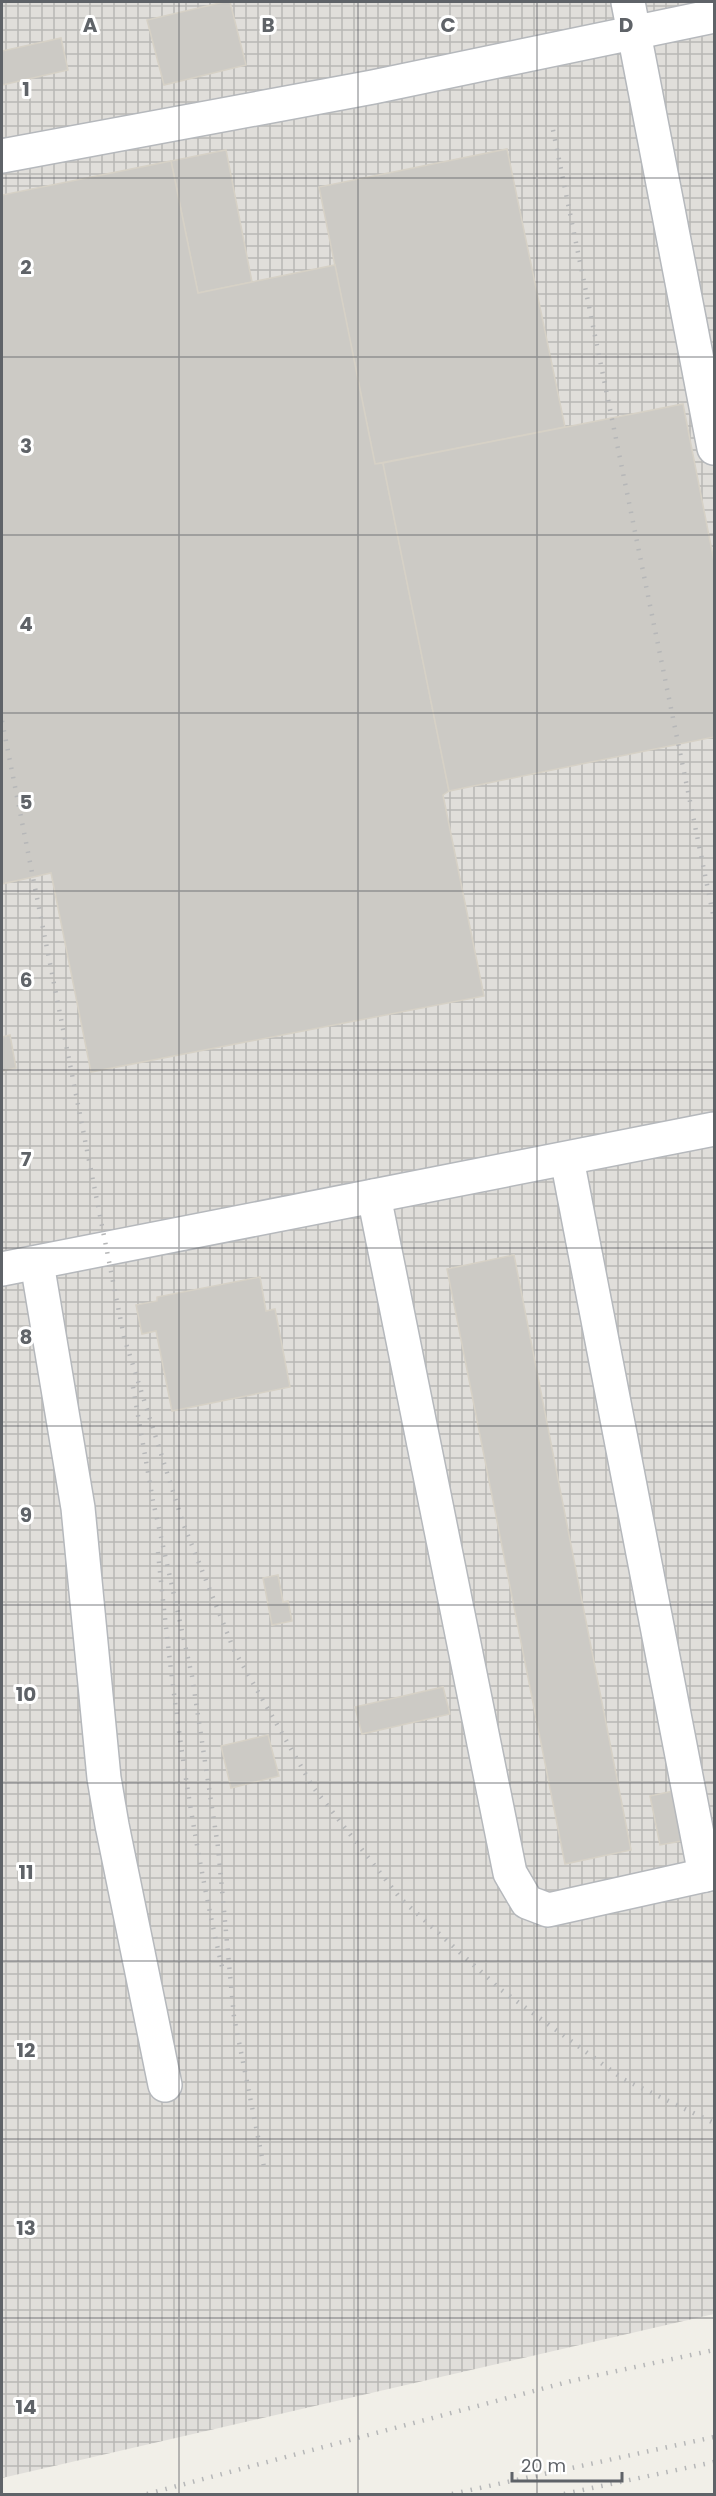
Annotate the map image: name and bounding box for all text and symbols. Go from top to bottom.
text: A [83,11,98,39]
text: B [261,11,275,39]
text: C [440,11,456,39]
text: D [619,11,633,39]
text: 1 [22,75,30,103]
text: 2 [20,253,32,281]
text: 3 [20,432,32,460]
text: 4 [19,610,33,638]
text: 5 [20,788,33,816]
text: 6 [20,966,32,994]
text: 7 [21,1145,32,1173]
text: 8 [20,1323,32,1351]
text: 9 [20,1501,32,1529]
text: 10 [16,1680,36,1708]
text: 11 [18,1858,34,1886]
text: 12 [17,2036,35,2064]
text: 13 [16,2214,36,2242]
text: 14 [15,2393,37,2421]
scale bar [512,2445,622,2483]
text: 20 m [521,2453,566,2478]

